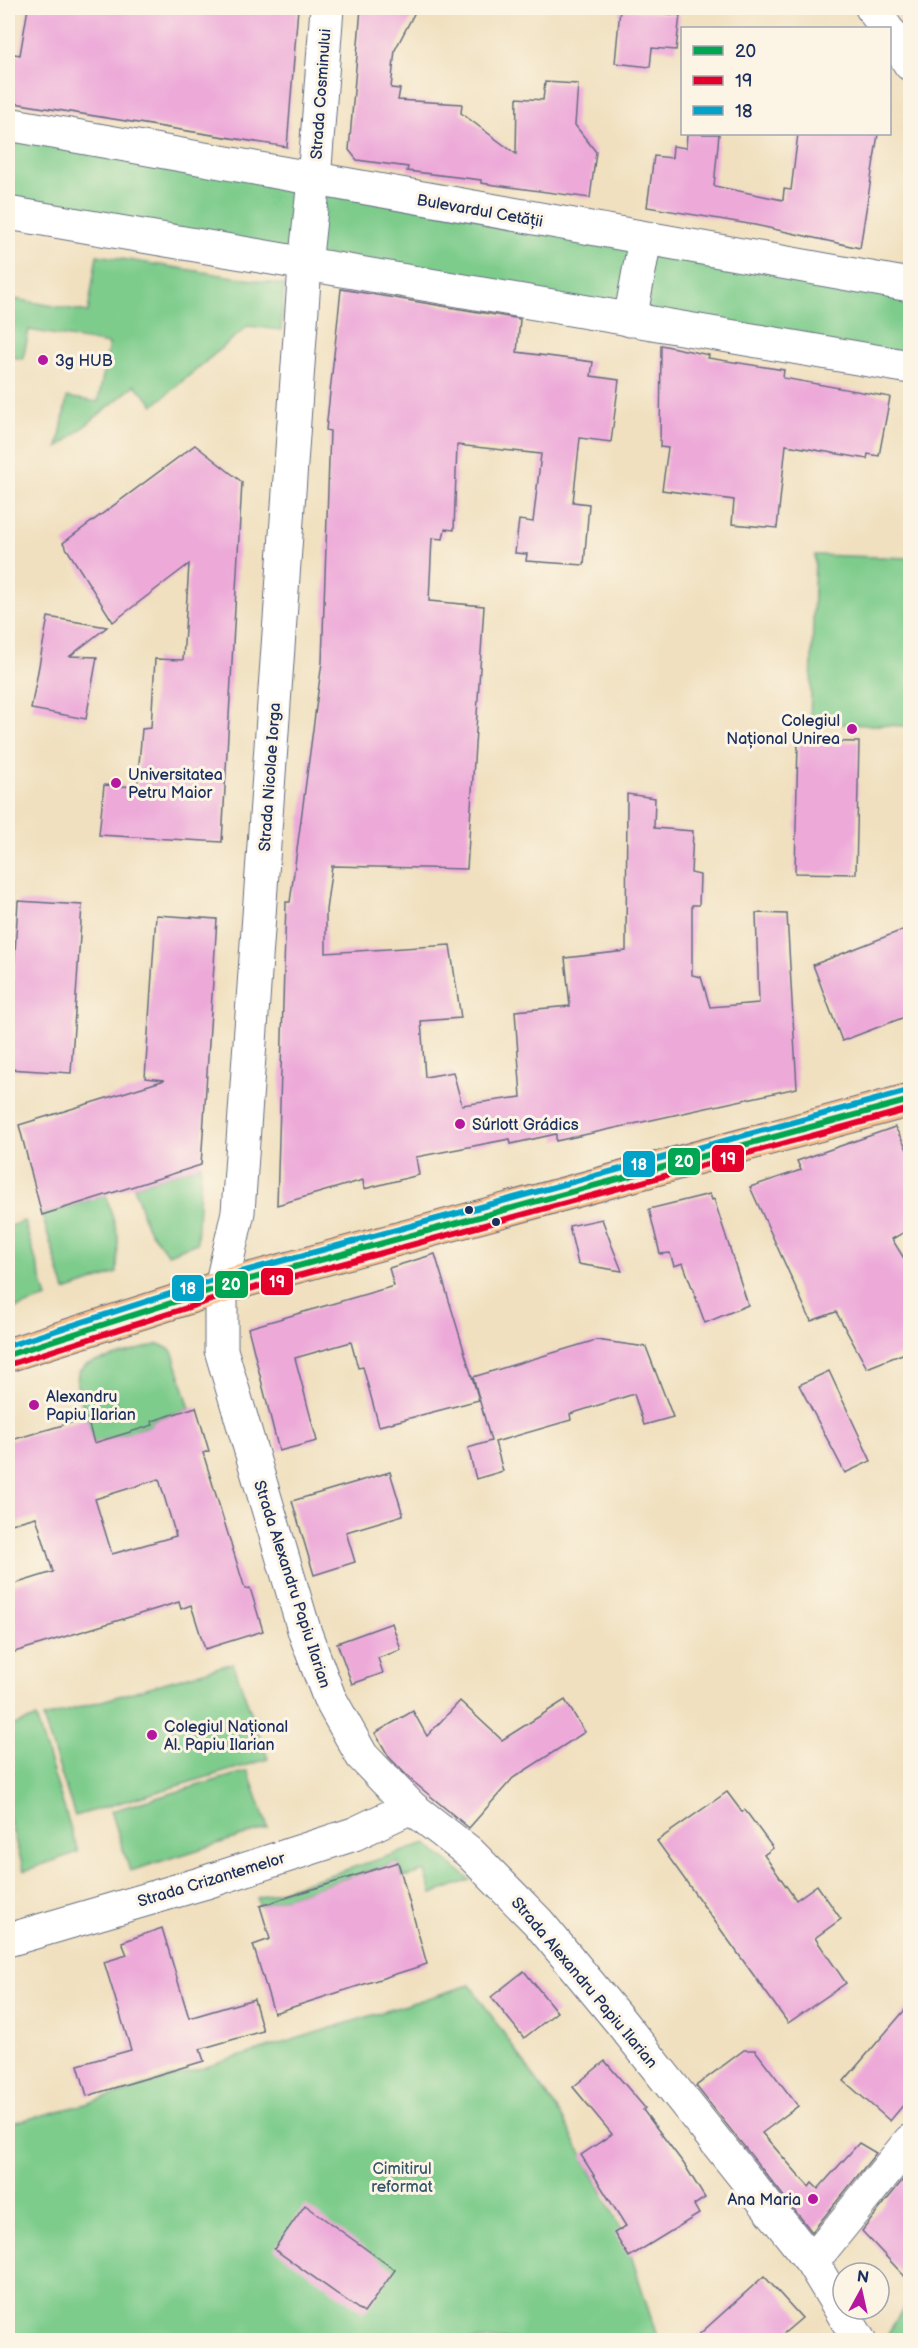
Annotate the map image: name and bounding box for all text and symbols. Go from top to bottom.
legend [681,27,891,135]
street label: Strada Cosminului [307,28,336,160]
text: 20 [735,41,756,62]
text: 19 [735,71,752,92]
text: 18 [735,101,752,122]
street label: Bulevardul Cetății [415,191,544,232]
place label: 3g HUB [55,352,113,371]
marker: 3g HUB [36,353,50,367]
street label: Strada Nicolae Iorga [256,702,285,852]
place label: Colegiul Național Unirea [726,712,840,749]
marker: Colegiul Național Unirea [845,722,859,736]
place label: Universitatea Petru Maior [128,766,223,803]
marker: Universitatea Petru Maior [109,776,123,790]
place label: Súrlott Grádics [472,1116,579,1135]
marker: Súrlott Grádics [453,1117,467,1131]
line badge: 19 [711,1144,745,1173]
line badge: 20 [667,1147,701,1176]
line badge: 18 [622,1150,656,1178]
text: 19 [720,1150,736,1169]
text: 20 [674,1153,694,1172]
text: 18 [631,1156,647,1175]
unlabelled marker [463,1204,475,1216]
unlabelled marker [490,1216,502,1228]
line badge: 19 [260,1267,294,1296]
line badge: 20 [214,1270,249,1299]
text: 19 [269,1273,285,1292]
line badge: 18 [171,1274,205,1302]
text: 20 [221,1276,241,1295]
text: 18 [180,1280,196,1299]
place label: Alexandru Papiu Ilarian [46,1388,136,1425]
marker: Alexandru Papiu Ilarian [27,1398,41,1412]
street label: Strada Alexandru Papiu Ilarian [249,1478,334,1691]
place label: Colegiul Național Al. Papiu Ilarian [164,1718,288,1755]
marker: Colegiul Național Al. Papiu Ilarian [145,1728,159,1742]
street label: Strada Crizantemelor [135,1849,288,1912]
street label: Strada Alexandru Papiu Ilarian [507,1894,661,2072]
park label: Cimitirul reformat [371,2160,433,2197]
place label: Ana Maria [727,2191,801,2210]
marker: Ana Maria [806,2192,820,2206]
north arrow [831,2261,891,2321]
text: N [856,2267,870,2288]

